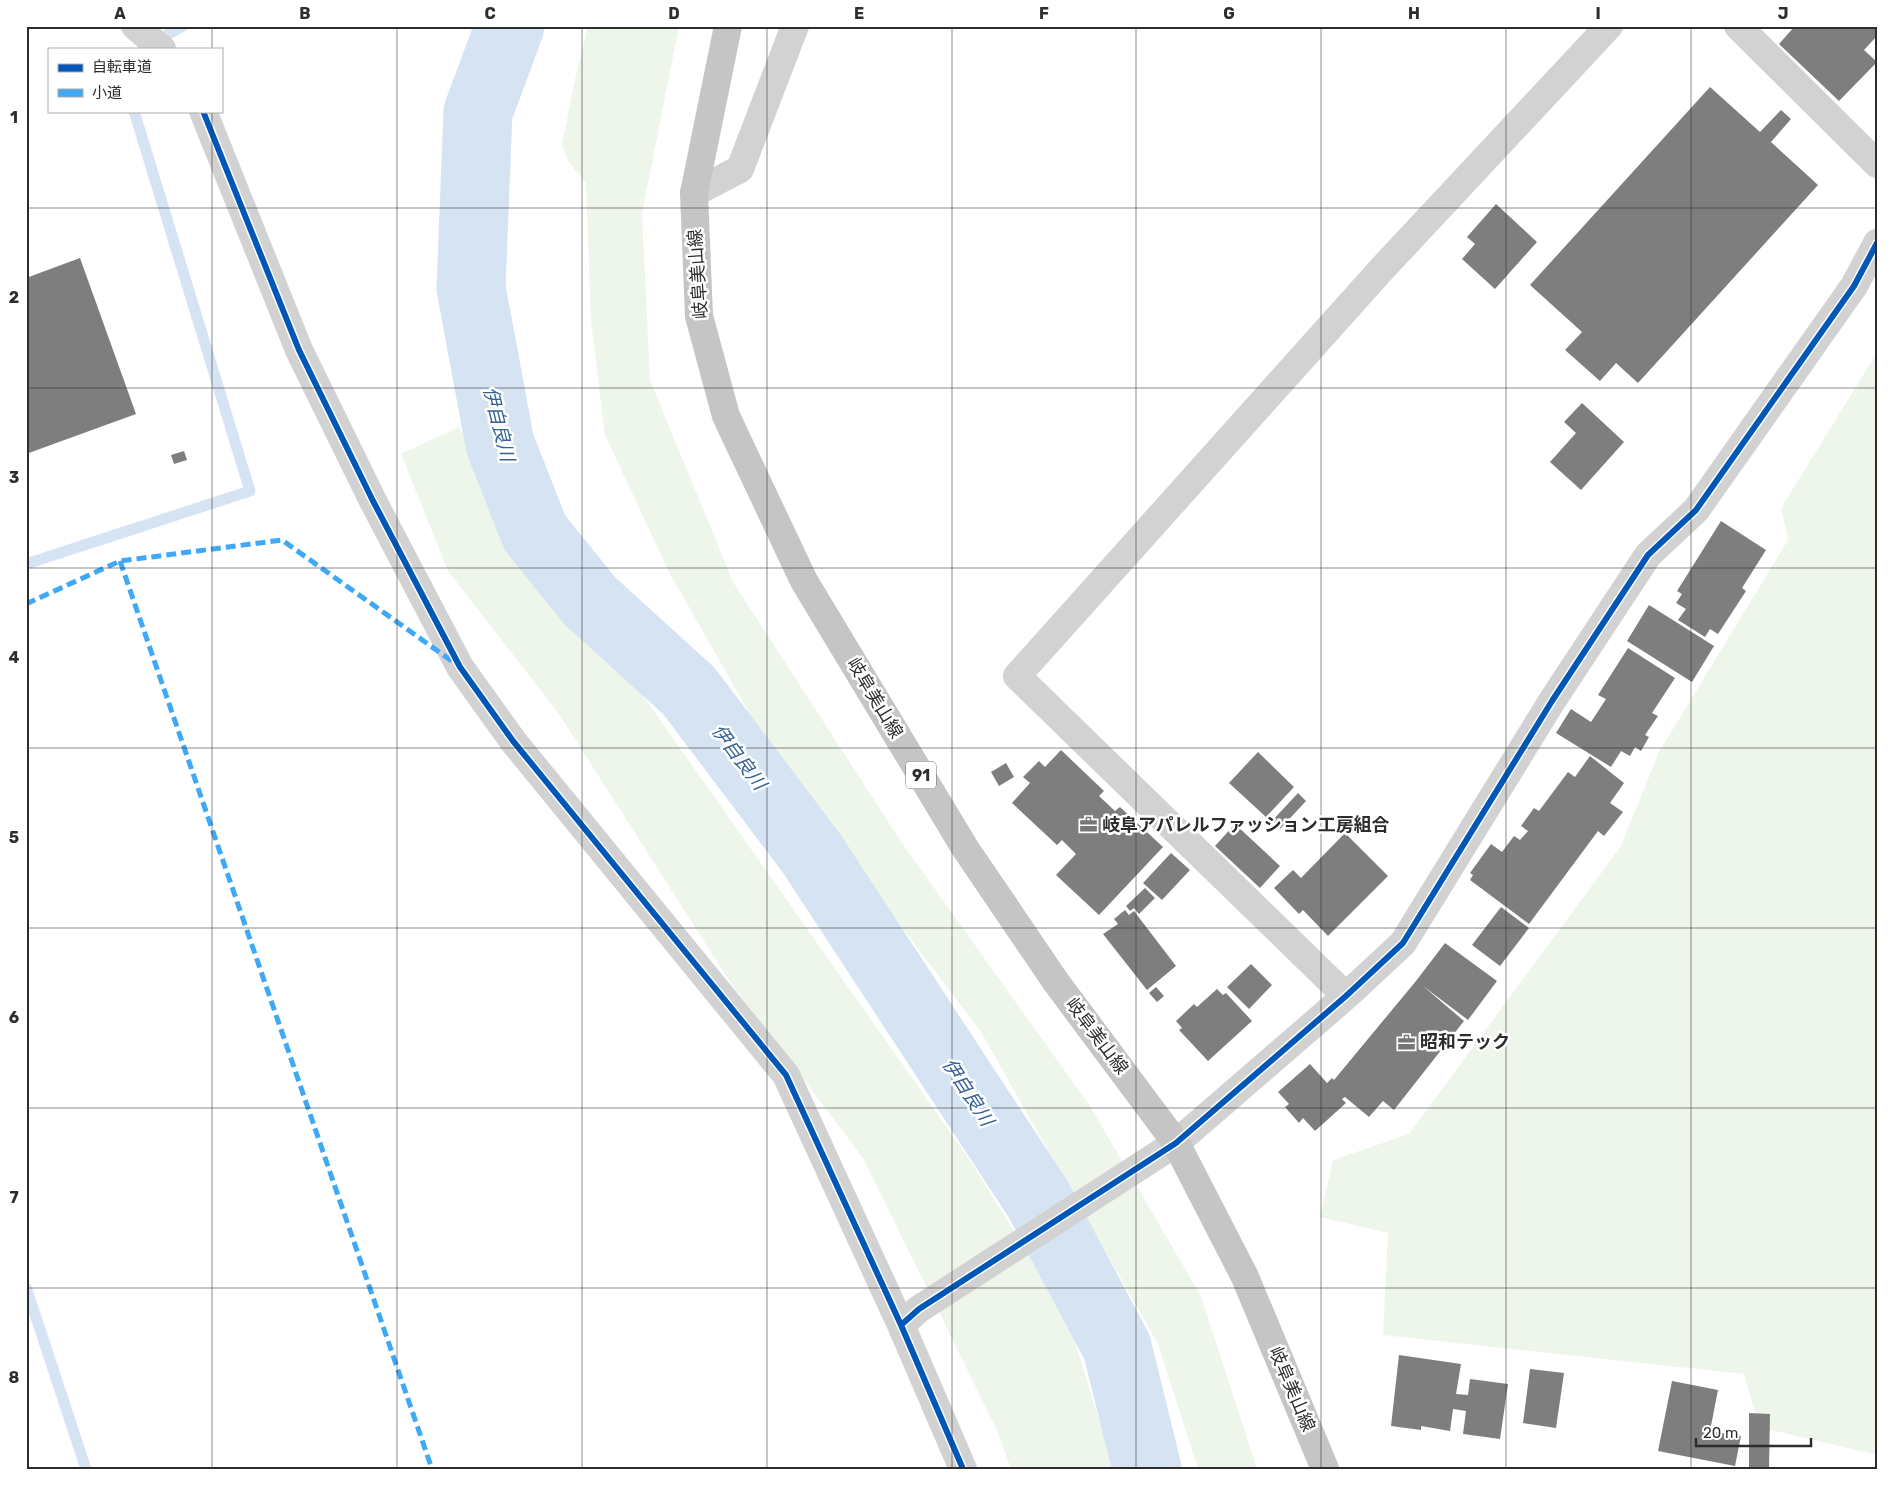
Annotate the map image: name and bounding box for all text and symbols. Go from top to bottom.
text: A [114,4,126,23]
text: B [299,4,311,23]
text: C [484,4,496,23]
text: D [668,4,680,23]
text: E [854,4,864,23]
text: F [1039,4,1049,23]
text: G [1223,4,1235,23]
text: H [1408,4,1420,23]
text: I [1595,4,1601,23]
text: J [1778,4,1788,23]
legend [48,48,222,112]
text: 自転車道 [92,58,152,76]
text: 小道 [92,84,122,102]
text: 1 [10,108,18,127]
street label: 岐阜美山線 [684,228,712,320]
text: 2 [9,288,19,307]
water label: 伊自良川 [479,384,520,466]
text: 3 [9,468,19,487]
text: 4 [9,648,20,667]
street label: 岐阜美山線 [842,654,908,742]
water label: 伊自良川 [707,720,772,796]
road number: 91 [906,762,936,788]
place label: 岐阜アパレルファッション工房組合 [1102,814,1390,836]
office icon: 岐阜アパレルファッション工房組合 [1078,815,1098,835]
text: 5 [9,828,19,847]
street label: 岐阜美山線 [1061,993,1133,1079]
text: 6 [9,1008,19,1027]
place label: 昭和テック [1420,1031,1510,1053]
office icon: 昭和テック [1396,1032,1416,1052]
water label: 伊自良川 [938,1054,999,1132]
text: 7 [9,1188,19,1207]
street label: 岐阜美山線 [1264,1343,1320,1435]
text: 8 [9,1368,20,1387]
scale bar [1696,1415,1810,1447]
text: 20 m [1703,1424,1738,1442]

